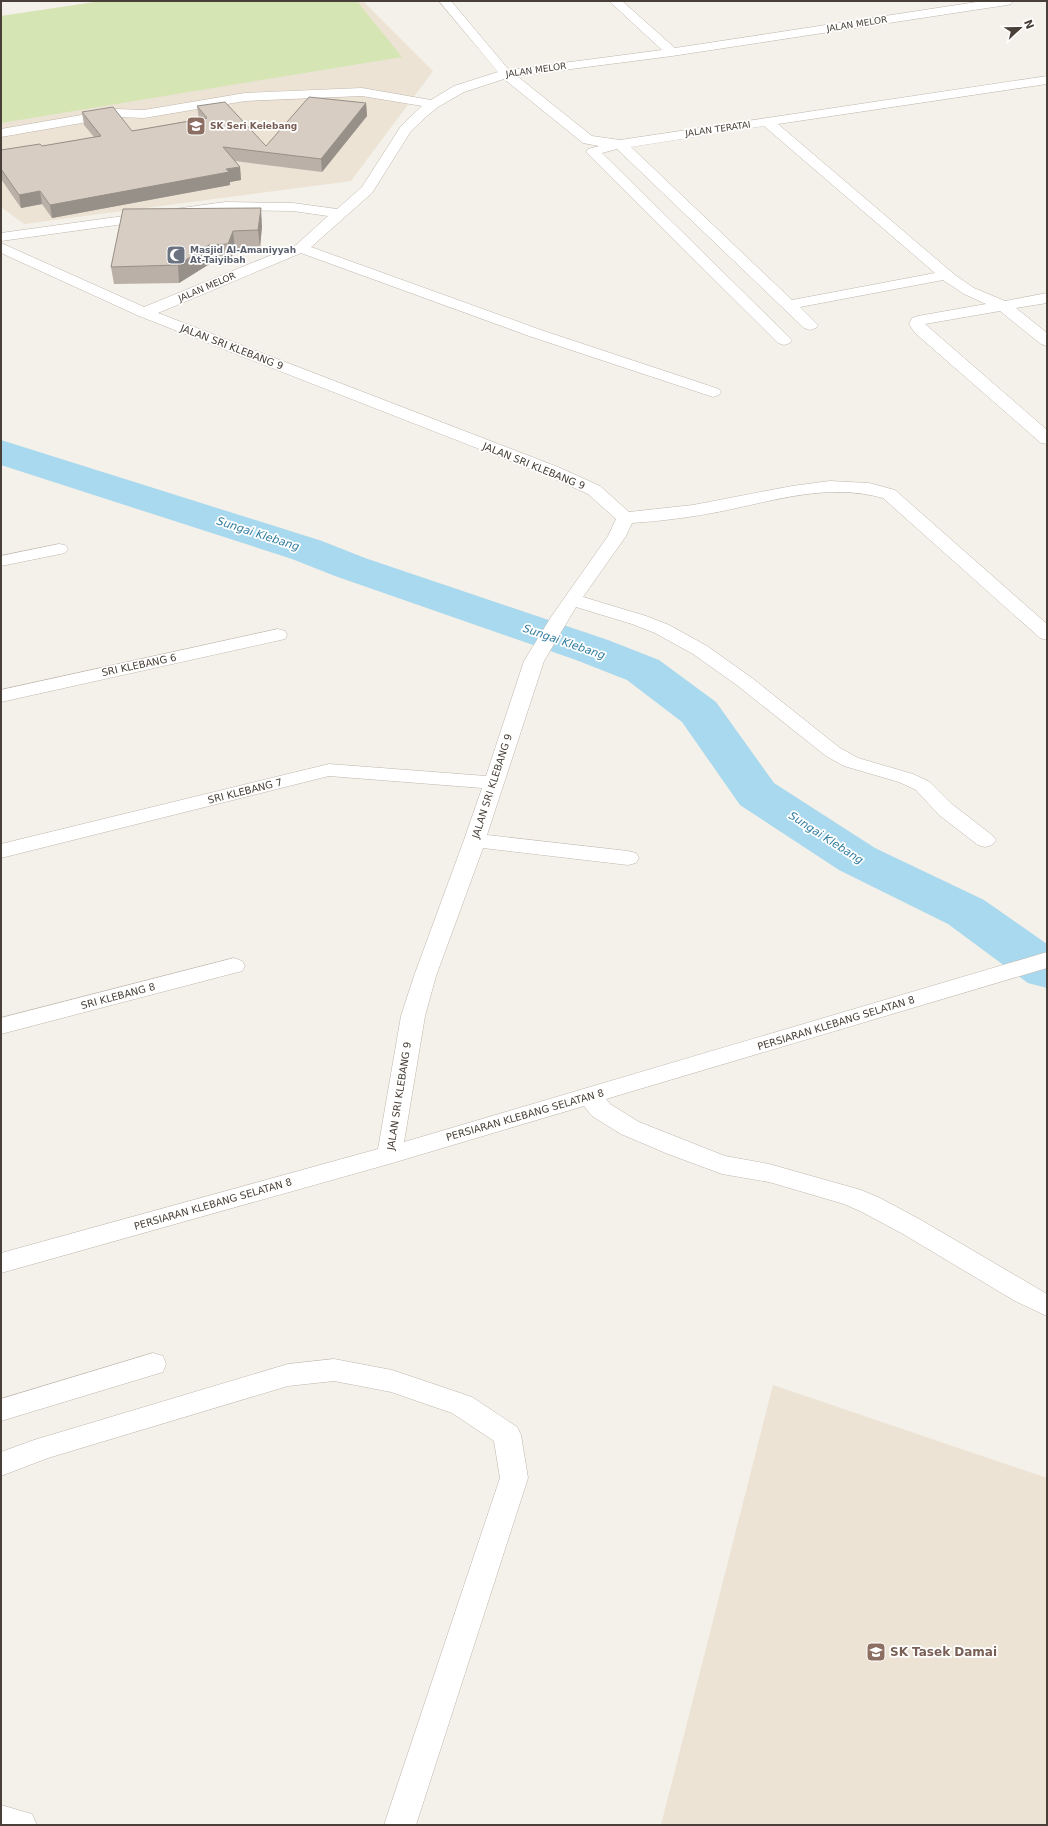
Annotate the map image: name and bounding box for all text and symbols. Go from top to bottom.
north arrow [1000,8,1040,48]
street label: JALAN MELOR [825,14,888,34]
text: N [1021,18,1037,31]
street label: JALAN MELOR [504,61,567,79]
school or university icon: SK Seri Kelebang [185,115,207,137]
street label: JALAN TERATAI [684,119,751,139]
place label: SK Seri Kelebang [210,121,297,131]
mosque icon: Masjid Al-Amaniyyah At-Taiyibah [165,244,187,266]
place label: Masjid Al-Amaniyyah At-Taiyibah [190,245,296,265]
street label: JALAN MELOR [176,270,237,304]
street label: JALAN SRI KLEBANG 9 [178,322,285,372]
street label: JALAN SRI KLEBANG 9 [480,440,587,492]
water label: Sungai Klebang [215,515,301,553]
water label: Sungai Klebang [521,622,607,662]
street label: SRI KLEBANG 6 [101,652,177,678]
street label: JALAN SRI KLEBANG 9 [470,732,514,841]
street label: SRI KLEBANG 7 [207,776,283,806]
water label: Sungai Klebang [786,809,866,867]
street label: SRI KLEBANG 8 [80,981,156,1011]
street label: PERSIARAN KLEBANG SELATAN 8 [756,994,916,1052]
street label: JALAN SRI KLEBANG 9 [385,1041,413,1152]
street label: PERSIARAN KLEBANG SELATAN 8 [445,1087,605,1143]
street label: PERSIARAN KLEBANG SELATAN 8 [133,1176,293,1232]
school or university icon: SK Tasek Damai [865,1641,887,1663]
place label: SK Tasek Damai [890,1645,997,1659]

